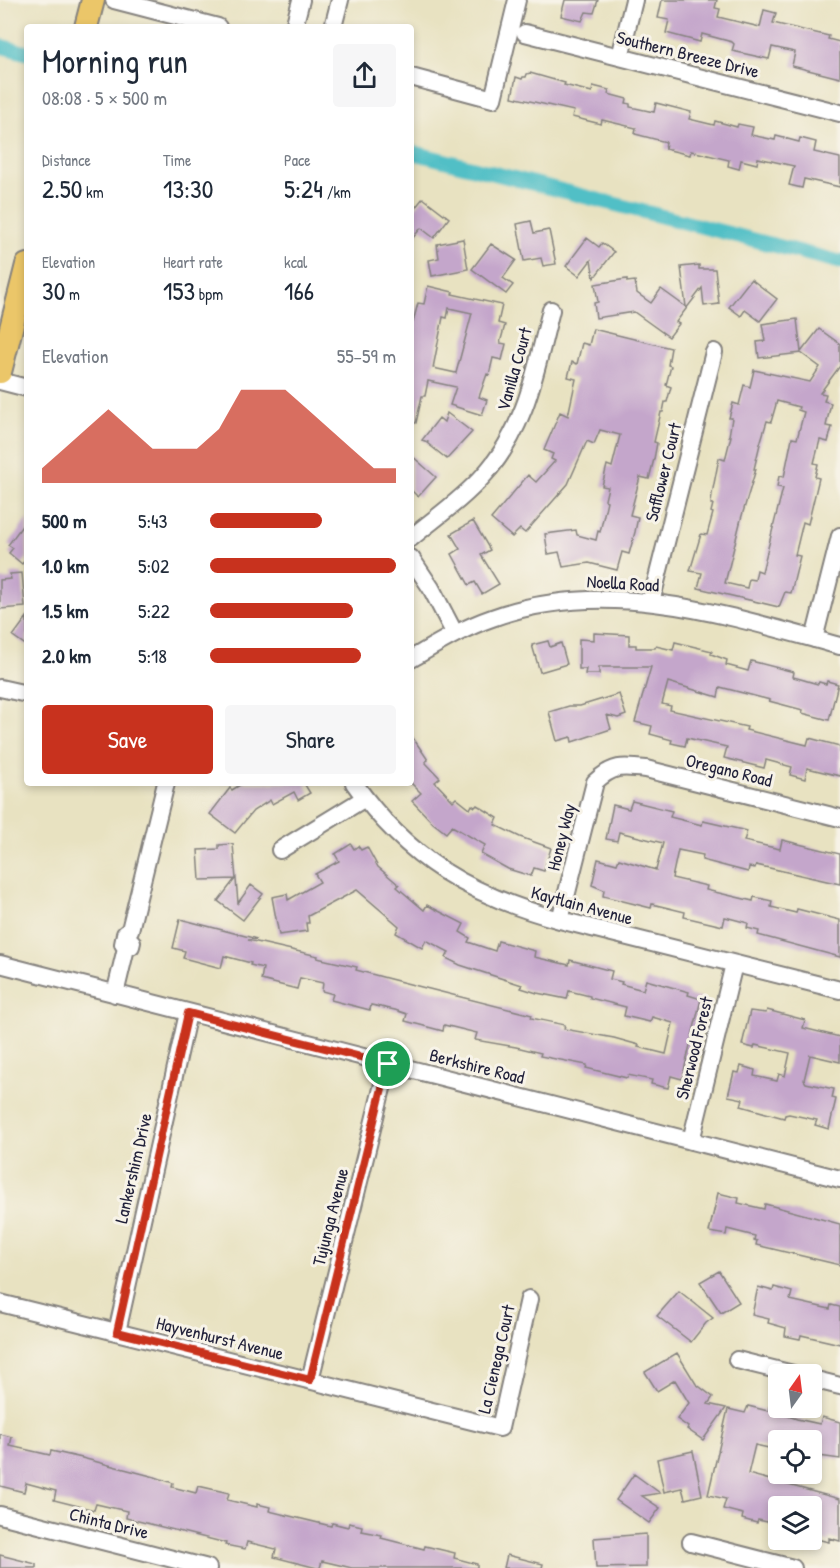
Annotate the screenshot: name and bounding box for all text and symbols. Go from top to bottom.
street label: Southern Breeze Drive [614,24,762,84]
text: Morning run [42,39,188,83]
button: share [333,44,396,107]
text: 08:08 · 5 × 500 m [42,84,167,111]
text: Distance [42,149,91,171]
text: Time [163,149,191,171]
text: Pace [284,149,311,171]
text: 2.50 [42,171,82,206]
text: 13:30 [163,171,213,206]
text: 5:24 [284,171,323,206]
text: km [82,181,104,203]
text: /km [323,181,351,203]
text: Elevation [42,251,95,273]
text: Heart rate [163,251,223,273]
text: kcal [284,251,307,273]
text: 30 [42,273,65,308]
text: 153 [163,273,195,308]
text: 166 [284,273,314,308]
text: m [65,283,80,305]
text: bpm [195,283,223,305]
street label: Vanilla Court [490,324,538,414]
text: Elevation [42,342,108,369]
text: 55–59 m [337,342,396,369]
street label: Safflower Court [639,419,688,524]
text: 500 m [42,507,87,534]
text: 5:43 [138,507,168,534]
text: 1.0 km [42,552,89,579]
text: 5:02 [138,552,169,579]
street label: Noella Road [586,569,660,597]
text: 1.5 km [42,597,89,624]
text: 5:22 [138,597,170,624]
text: 2.0 km [42,642,91,669]
text: 5:18 [138,642,167,669]
button: Save [42,705,213,774]
button: Share [225,705,396,774]
street label: Oregano Road [683,747,775,793]
street label: Honey Way [541,800,582,873]
street label: Kaytlain Avenue [528,879,636,931]
street label: Sherwood Forest [669,993,719,1102]
pin [362,1038,413,1089]
street label: Berkshire Road [427,1042,527,1090]
icon: arrive [371,1047,404,1080]
street label: Lankershim Drive [108,1111,158,1225]
street label: Tujunga Avenue [306,1165,354,1269]
street label: La Cienega Court [471,1301,521,1416]
street label: Hayvenhurst Avenue [154,1310,286,1366]
north arrow [768,1364,822,1418]
map controls [768,1364,822,1550]
button: locate [768,1430,822,1484]
button: layers [768,1496,822,1550]
street label: Chinta Drive [67,1501,151,1545]

